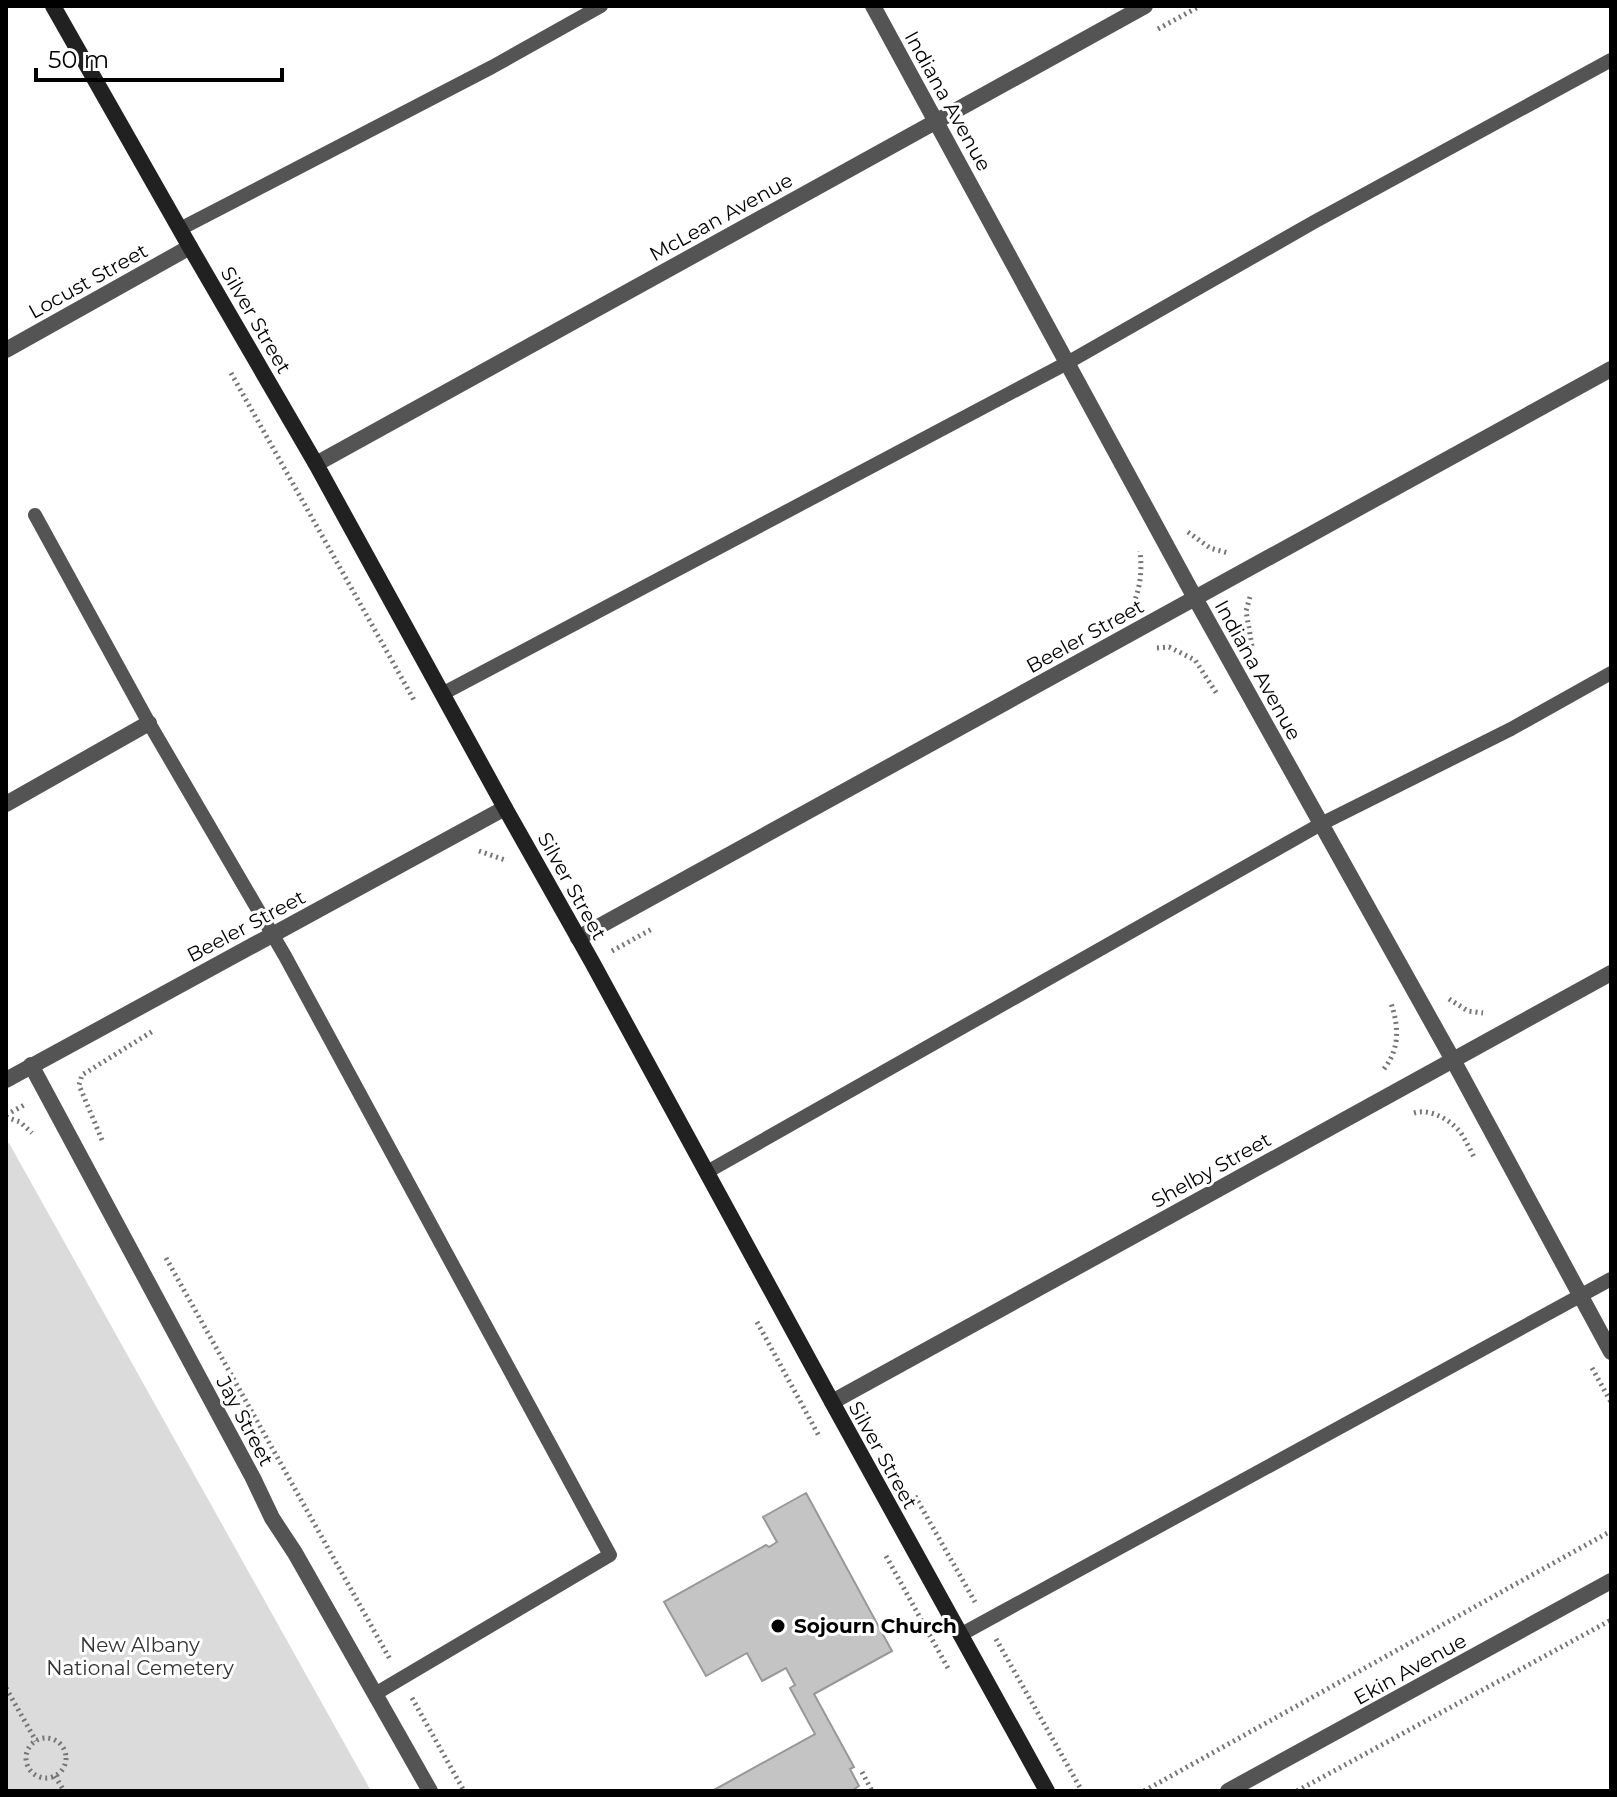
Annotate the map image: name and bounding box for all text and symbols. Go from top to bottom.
street label: Indiana Avenue [900,27,996,175]
scale bar [36,32,282,82]
text: 50 m [48,45,109,74]
street label: McLean Avenue [645,168,797,266]
street label: Locust Street [24,238,152,324]
street label: Silver Street [216,262,296,378]
street label: Beeler Street [1022,594,1148,678]
street label: Indiana Avenue [1210,596,1306,744]
street label: Silver Street [533,828,611,944]
street label: Beeler Street [183,885,309,967]
street label: Shelby Street [1147,1127,1275,1213]
street label: Jay Street [211,1371,279,1470]
street label: Silver Street [844,1397,922,1513]
place label: Sojourn Church [794,1614,957,1638]
marker: Sojourn Church [769,1617,787,1635]
street label: Ekin Avenue [1350,1628,1470,1710]
park label: New Albany National Cemetery [46,1633,234,1680]

